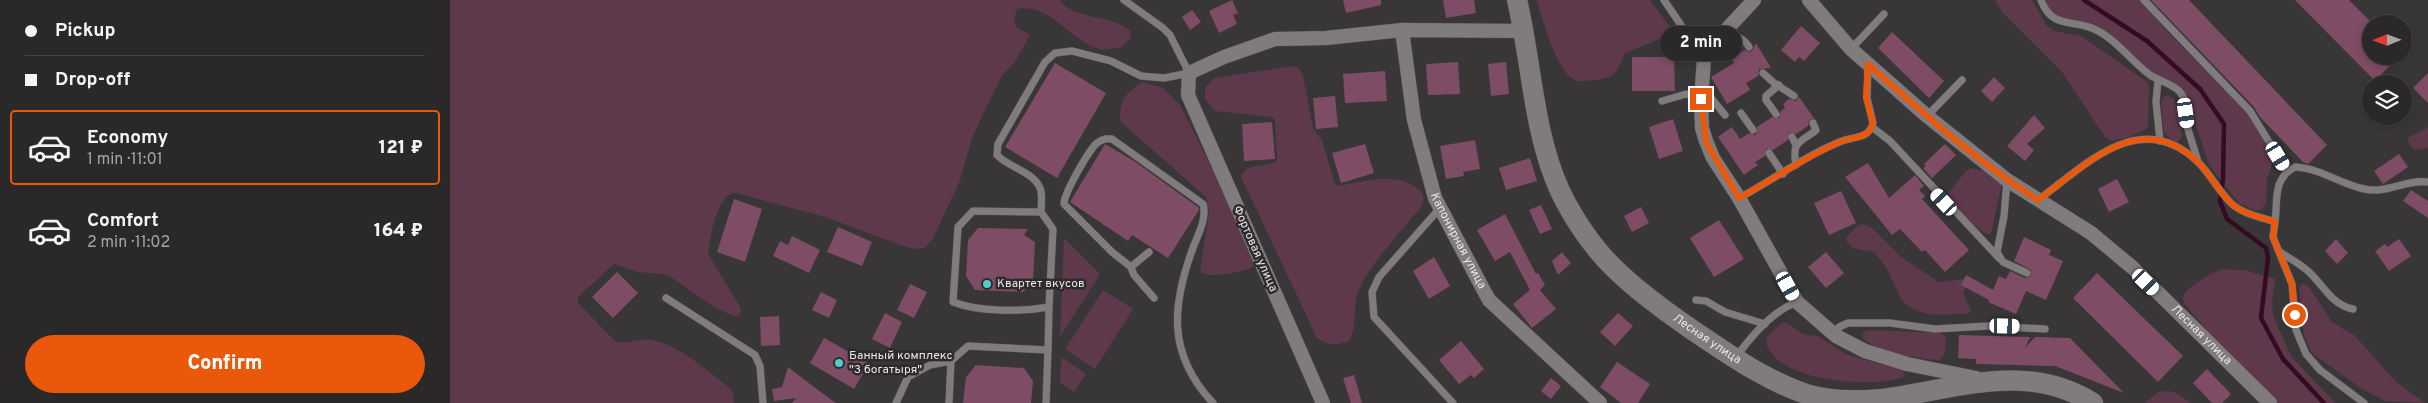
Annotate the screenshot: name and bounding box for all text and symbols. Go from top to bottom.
north arrow [2362,15,2412,65]
map controls [2362,15,2412,125]
text: Pickup [55,19,115,43]
callout: 2 min [1660,27,1742,62]
text: 2 min [1680,33,1722,53]
text: Drop-off [55,68,130,92]
button: layers [2362,75,2412,125]
route end [1690,88,1712,110]
car [2176,97,2195,129]
icon: car [27,125,72,170]
text: Economy [87,126,168,150]
text: 121 ₽ [378,136,423,160]
car [2263,139,2292,173]
text: 1 min · 11:01 [87,150,163,170]
car [1928,186,1959,218]
street label: Капонирная улица [1426,191,1490,292]
street label: Фортовая улица [1229,203,1281,295]
icon: car [27,208,72,253]
text: Comfort [87,209,159,233]
text: 164 ₽ [374,219,423,243]
text: 2 min · 11:02 [87,233,170,253]
car [2130,266,2162,298]
car [1774,269,1801,303]
place label: Квартет вкусов [997,276,1085,292]
marker: Квартет вкусов [981,278,993,290]
street label: Лесная улица [2167,302,2235,369]
route start [2284,304,2306,326]
street label: Лесная улица [1669,310,1744,368]
car [1989,318,2020,334]
button: Confirm [25,335,425,393]
place label: Банный комплекс "3 богатыря" [849,348,952,378]
marker: Банный комплекс "3 богатыря" [833,357,845,369]

